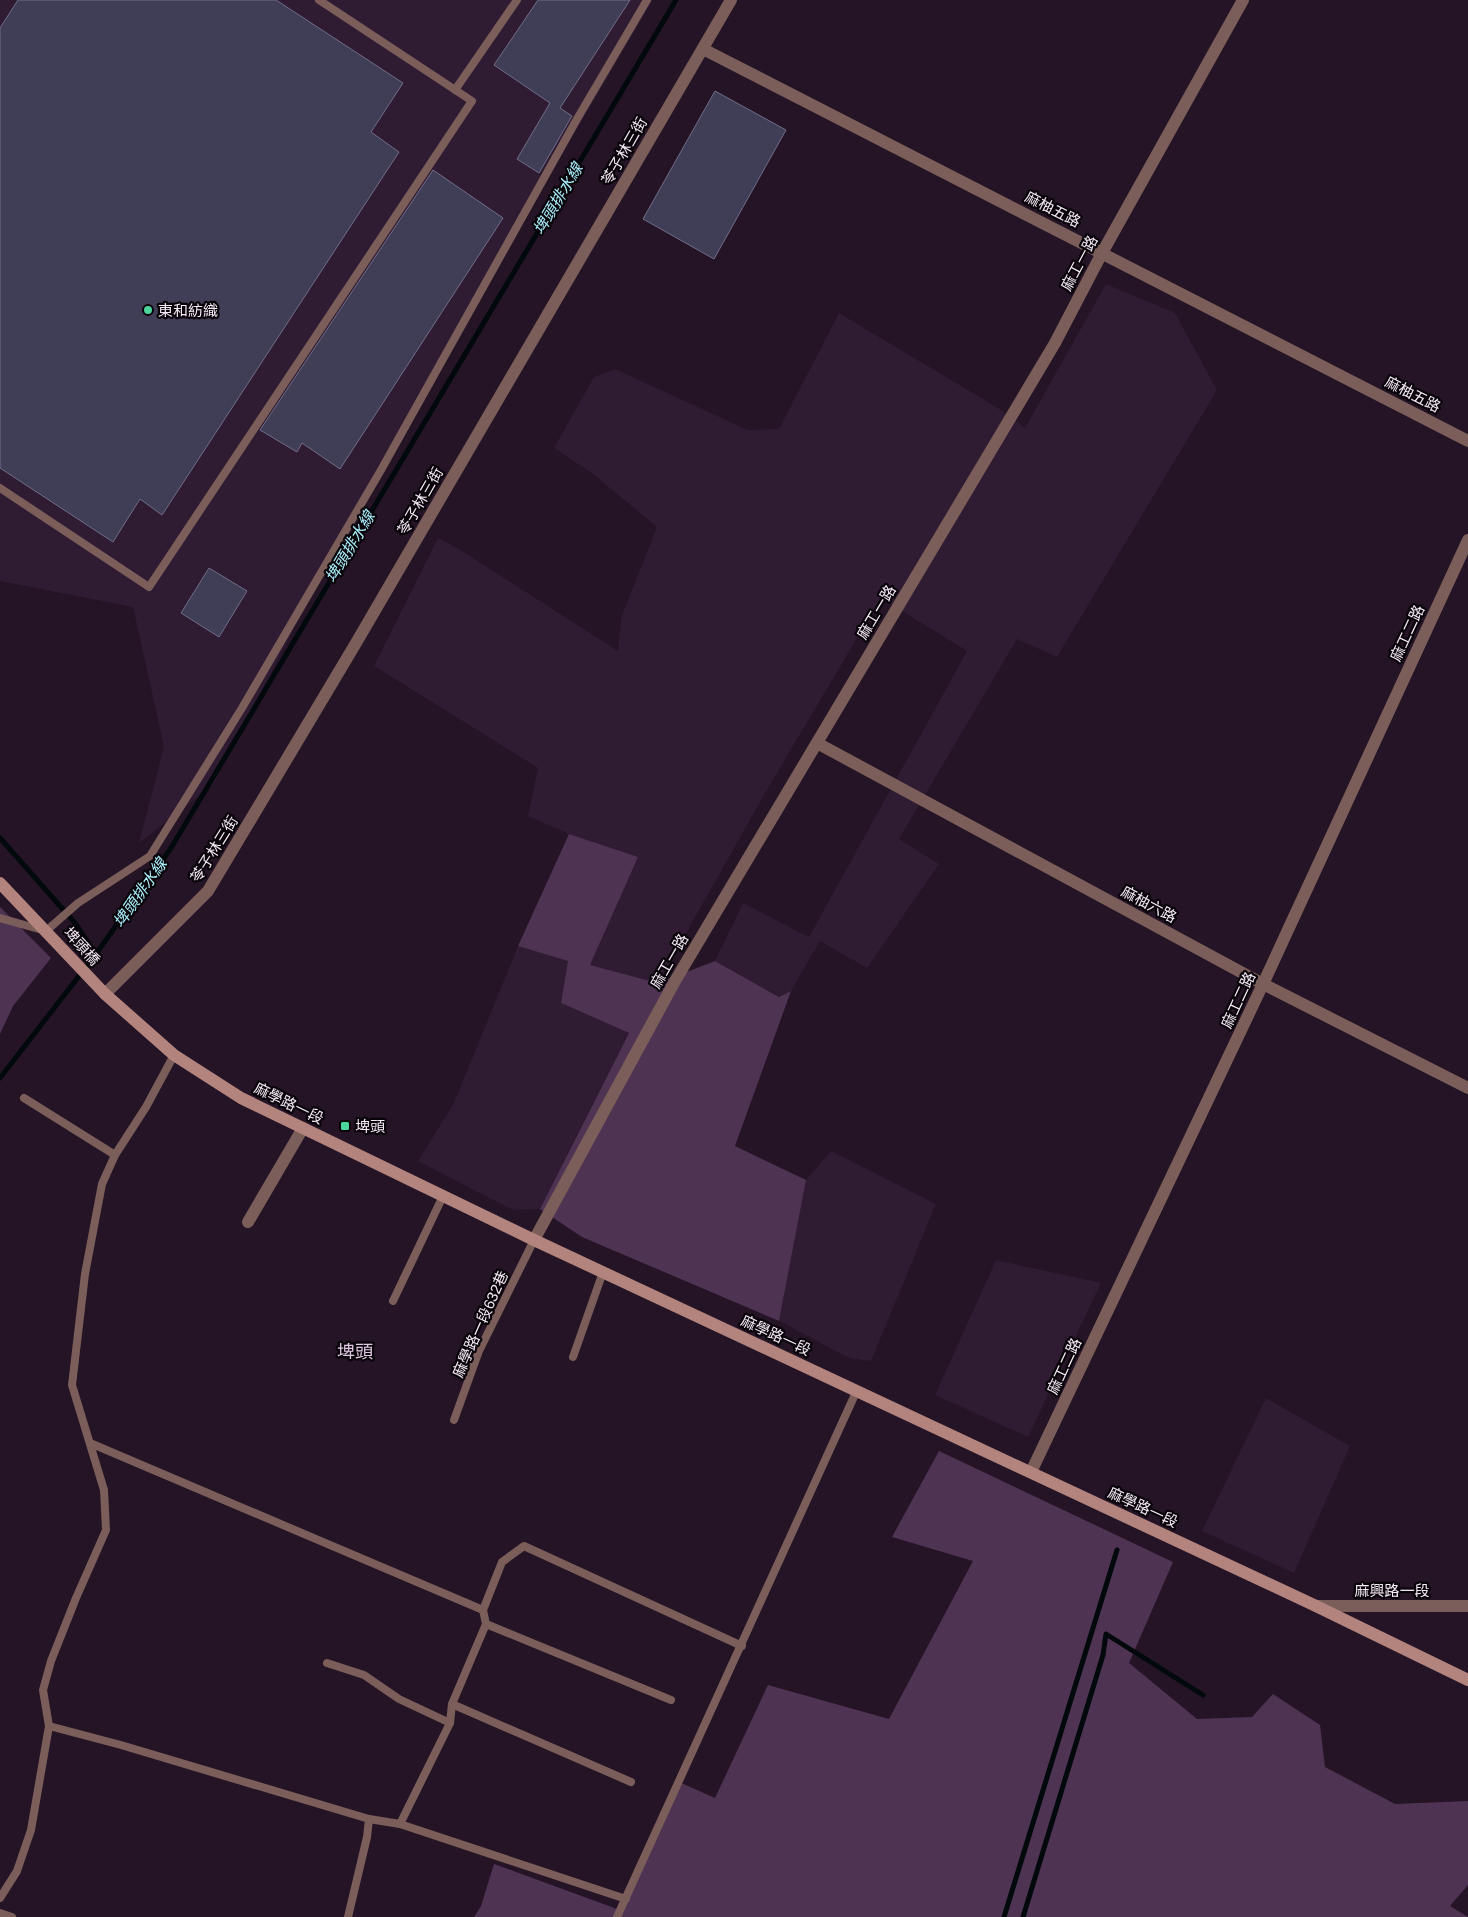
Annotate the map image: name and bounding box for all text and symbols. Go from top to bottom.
street label: 苓子林三街 [598,114,650,188]
water label: 埤頭排水線 [530,159,587,238]
street label: 麻柚五路 [1022,188,1084,230]
street label: 麻工一路 [1057,233,1101,293]
place label: 東和紡織 [158,302,218,319]
marker: 東和紡織 [142,304,154,316]
street label: 麻柚五路 [1382,373,1444,415]
street label: 苓子林三街 [394,464,446,538]
water label: 埤頭排水線 [322,507,379,586]
street label: 麻工一路 [853,582,899,642]
street label: 麻工二路 [1387,602,1427,664]
street label: 苓子林三街 [187,813,241,885]
water label: 埤頭排水線 [110,854,171,931]
street label: 麻柚六路 [1119,882,1179,926]
street label: 埤頭橋 [61,924,103,968]
street label: 麻工一路 [647,931,691,991]
street label: 麻工二路 [1218,969,1258,1031]
street label: 麻學路一段 [252,1079,326,1127]
place label: 埤頭 [355,1118,385,1135]
marker: 埤頭 [339,1120,351,1132]
street label: 麻學路一段632巷 [449,1268,511,1380]
street label: 麻學路一段 [738,1311,814,1359]
street label: 麻工二路 [1044,1335,1084,1397]
district label: 埤頭 [337,1342,373,1362]
street label: 麻學路一段 [1105,1483,1181,1531]
street label: 麻興路一段 [1354,1582,1430,1599]

